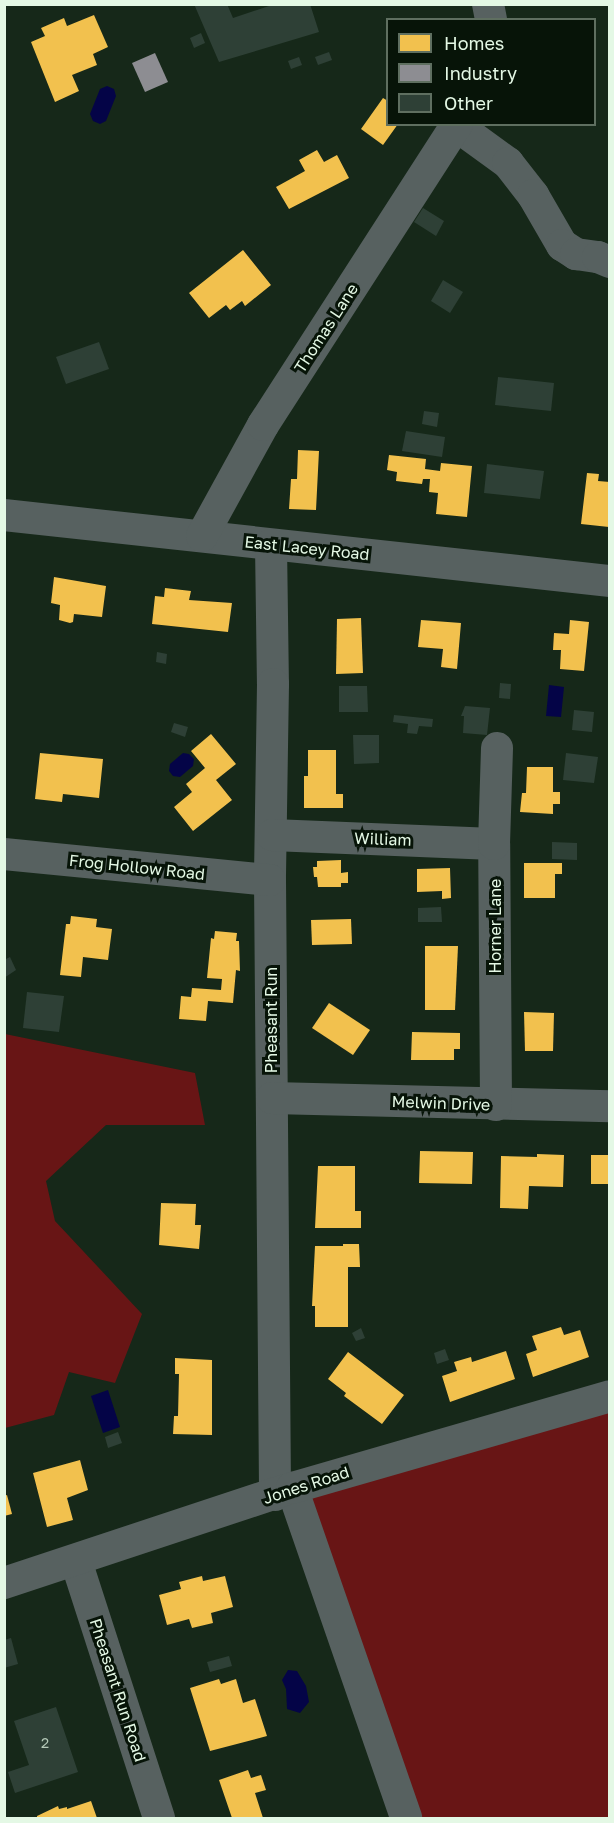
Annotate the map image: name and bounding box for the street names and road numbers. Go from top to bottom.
street label: Thomas Lane [290,280,362,376]
street label: East Lacey Road [244,532,370,564]
street label: William [354,828,412,850]
street label: Frog Hollow Road [68,850,206,884]
street label: Horner Lane [485,879,505,973]
street label: Pheasant Run [261,967,281,1073]
street label: Melwin Drive [391,1092,491,1114]
street label: Jones Road [261,1462,351,1508]
street label: Pheasant Run Road [86,1616,150,1764]

